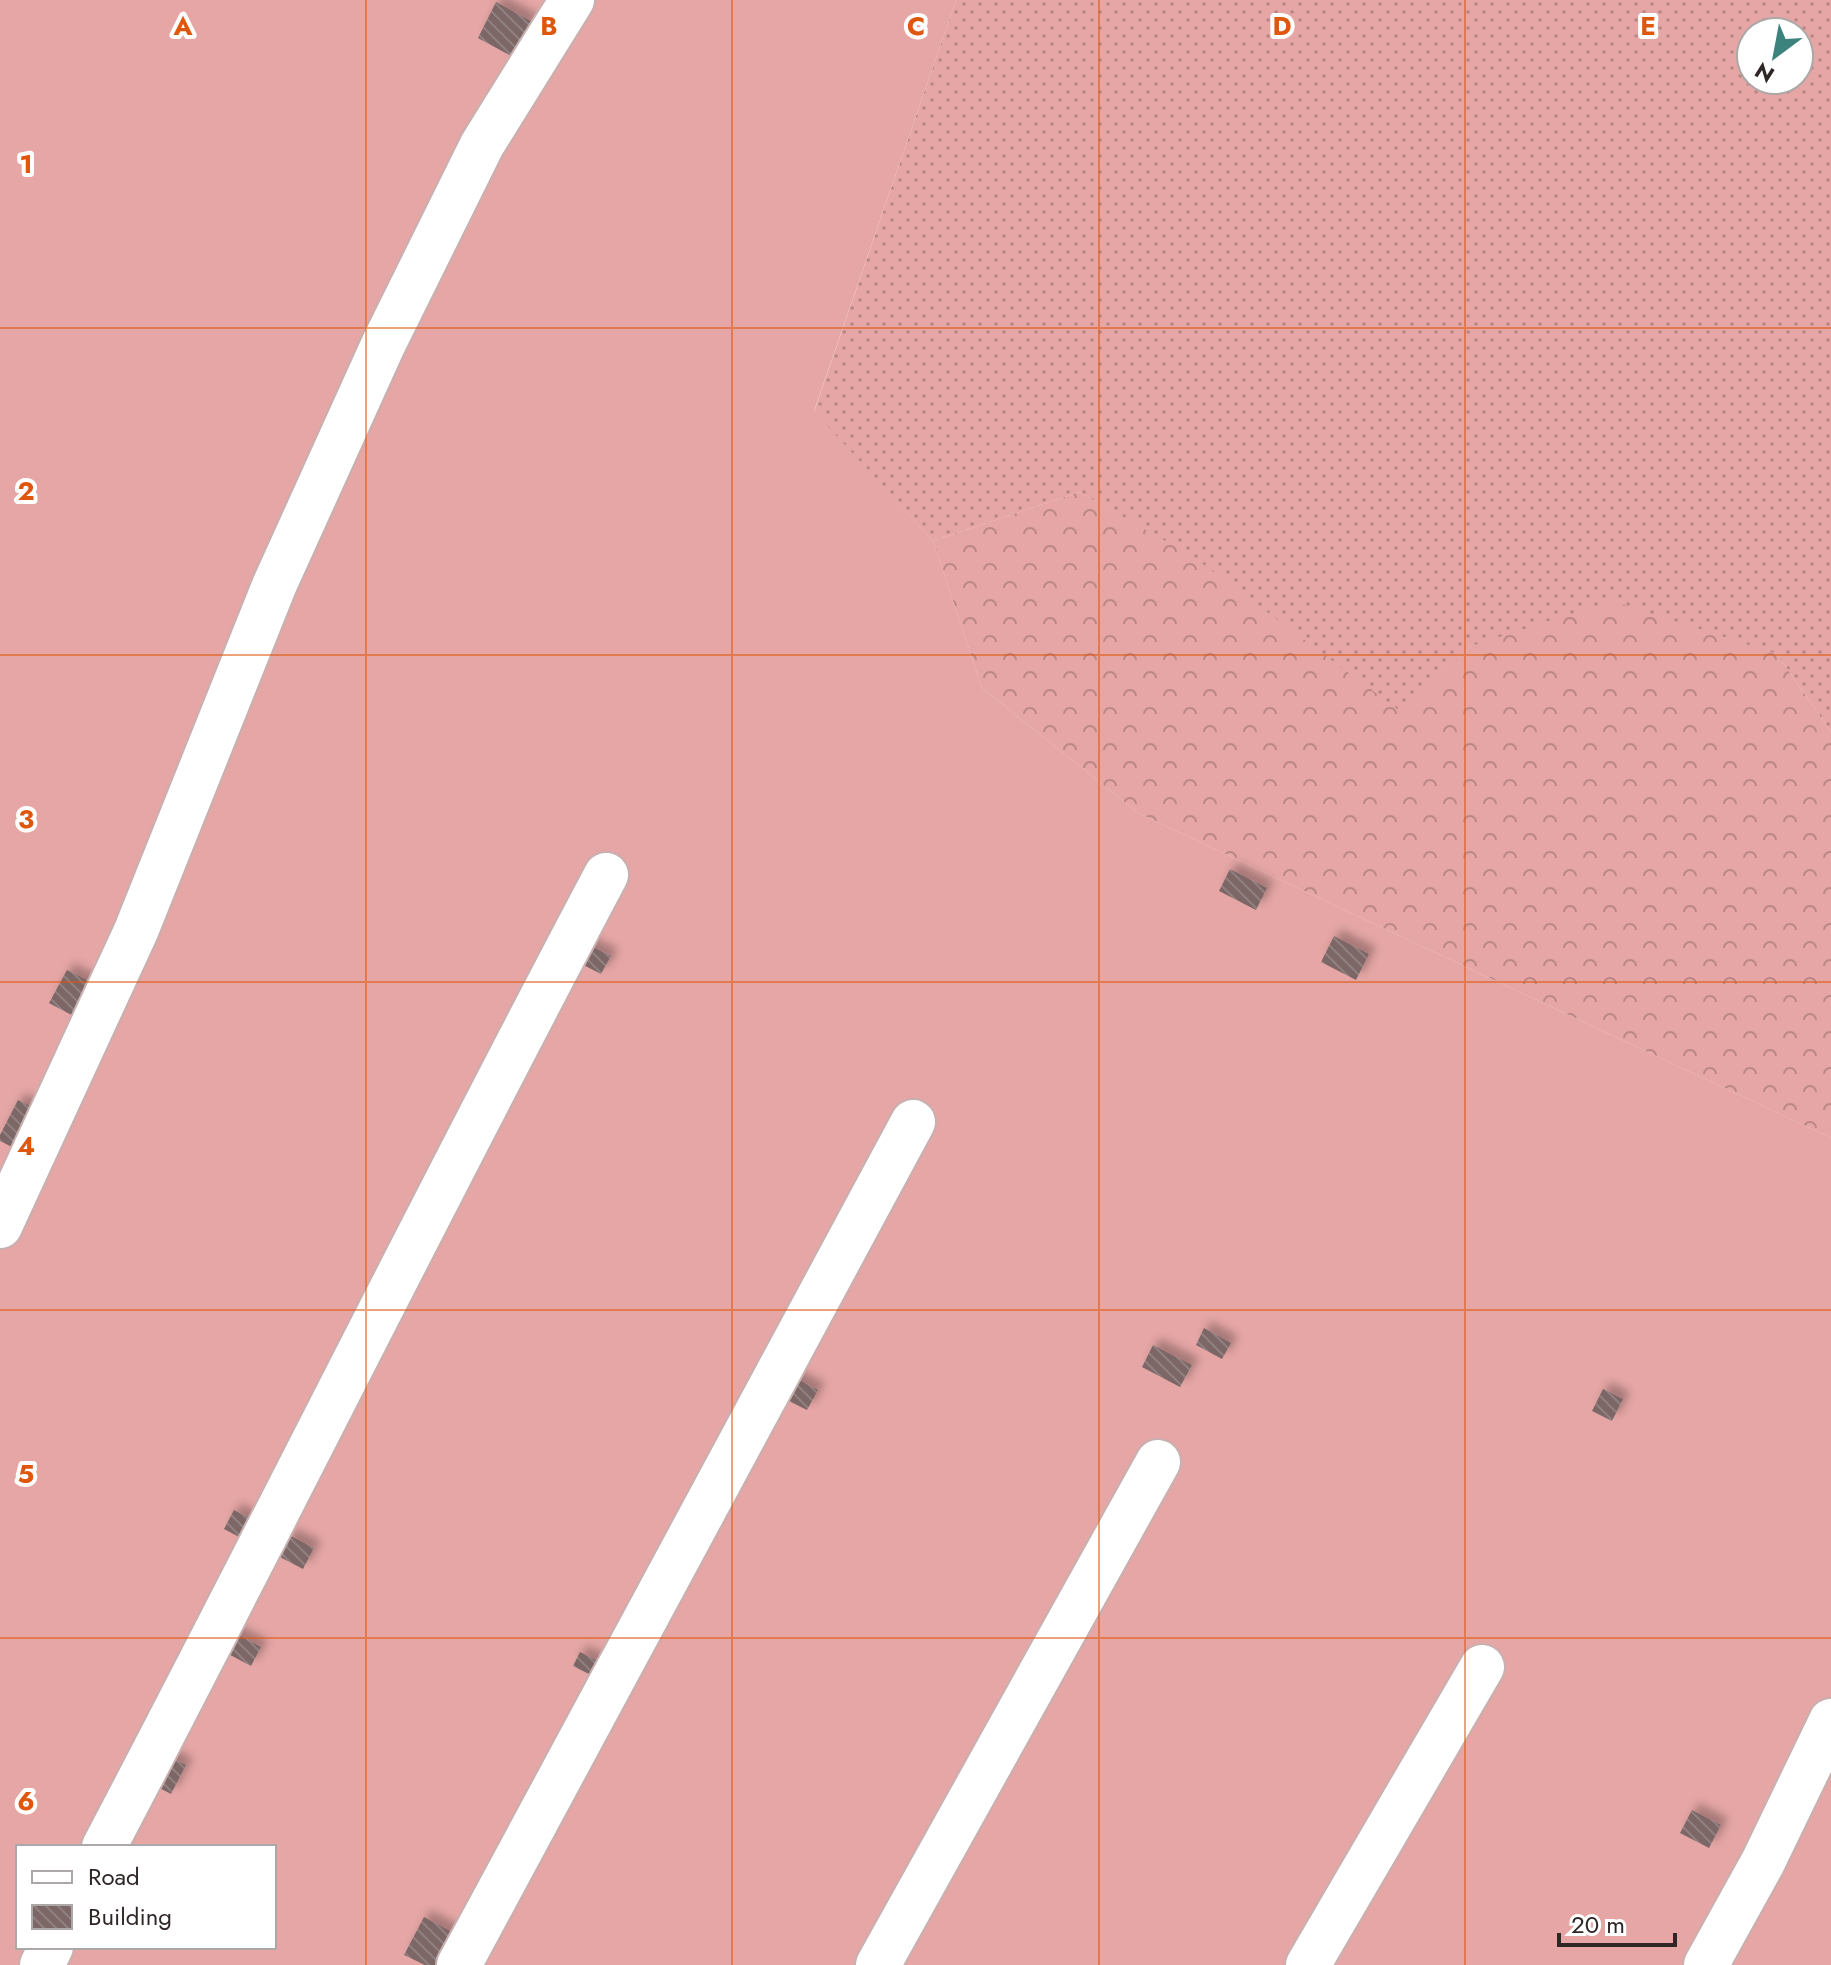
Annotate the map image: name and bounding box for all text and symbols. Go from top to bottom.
text: A [172,7,193,45]
text: B [540,7,558,45]
text: C [907,7,925,45]
text: D [1272,7,1292,45]
text: E [1640,7,1656,45]
north arrow [1735,16,1815,96]
text: N [1749,55,1780,91]
text: 1 [19,145,33,183]
text: 2 [17,472,35,510]
text: 3 [18,800,34,838]
text: 4 [17,1127,35,1165]
text: 5 [18,1455,34,1493]
text: 6 [17,1782,35,1820]
legend [16,1845,276,1949]
text: Road [88,1859,140,1894]
scale bar [1559,1897,1675,1947]
text: Building [88,1899,172,1934]
text: 20 m [1571,1907,1625,1942]

